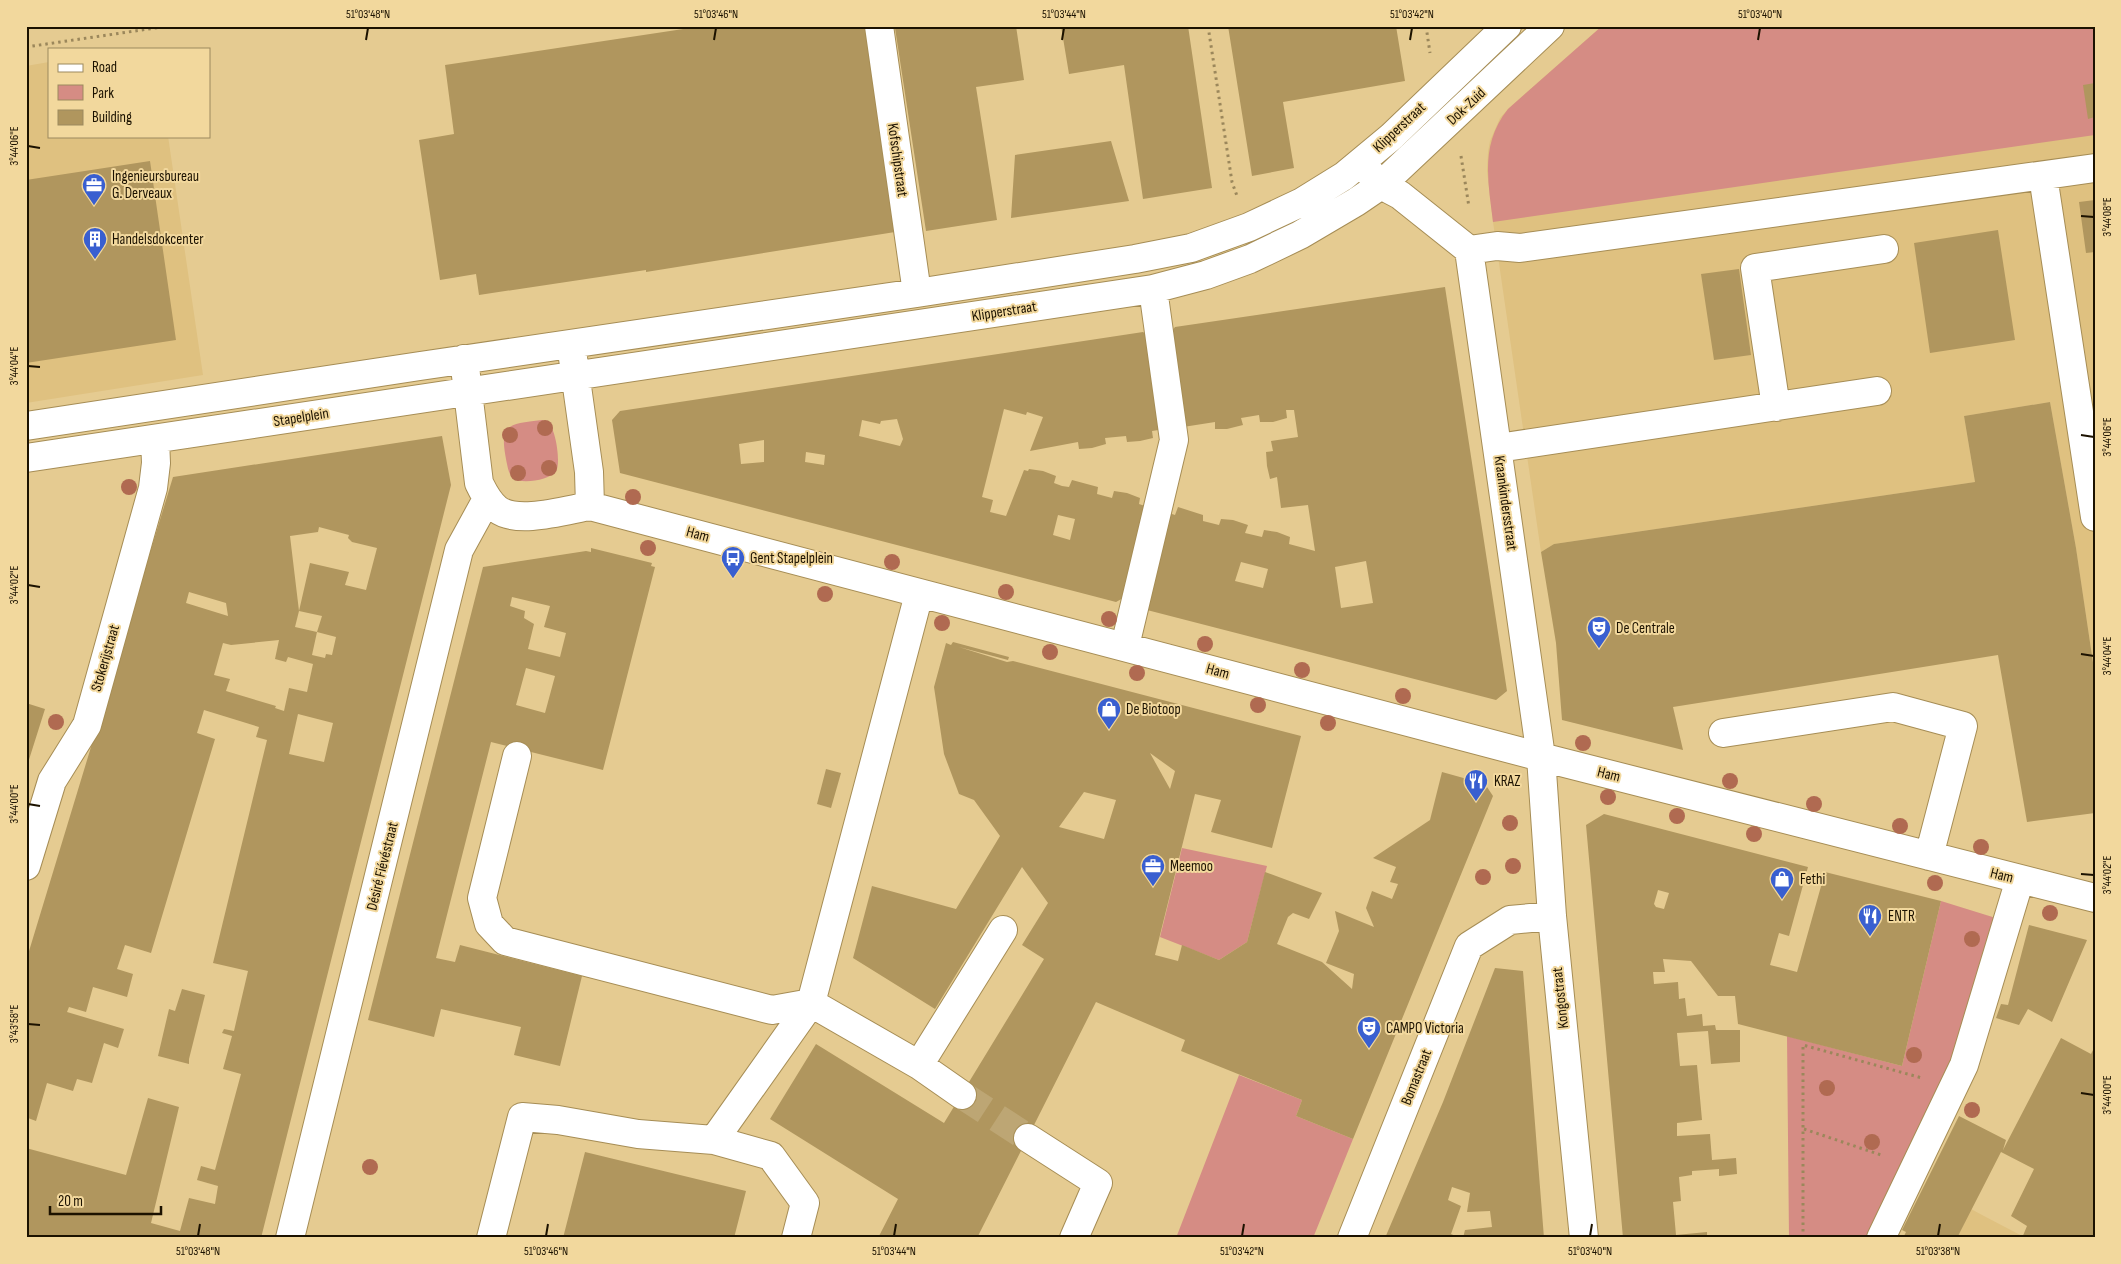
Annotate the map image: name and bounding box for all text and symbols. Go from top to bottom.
text: 51°03'48"N [346,7,390,22]
text: 51°03'46"N [694,7,738,22]
text: 51°03'44"N [1042,7,1086,22]
text: 51°03'42"N [1390,7,1434,22]
text: 51°03'40"N [1738,7,1782,22]
legend [48,48,210,138]
text: Road [92,58,117,77]
text: Park [92,84,114,103]
street label: Dok-Zuid [1443,84,1490,129]
street label: Klipperstraat [1369,98,1430,157]
text: Building [92,108,132,127]
street label: Kofschipstraat [883,122,912,198]
text: 3°44'06"E [7,126,22,166]
place label: Ingenieursbureau G. Derveaux [112,167,199,203]
office icon: Ingenieursbureau G. Derveaux [81,172,107,206]
text: 3°44'08"E [2100,197,2115,237]
building icon: Handelsdokcenter [82,226,108,260]
place label: Handelsdokcenter [112,230,204,249]
street label: Klipperstraat [970,297,1038,326]
text: 3°44'04"E [7,346,22,386]
street label: Stapelplein [272,404,330,431]
text: 3°44'06"E [2100,417,2115,457]
street label: Kraankindersstraat [1489,455,1522,552]
street label: Ham [684,522,711,547]
bus stop icon: Gent Stapelplein [720,545,746,579]
place label: Gent Stapelplein [750,549,833,568]
text: 3°44'02"E [7,565,22,605]
theatre icon: De Centrale [1586,615,1612,649]
place label: De Centrale [1616,619,1675,638]
street label: Stokerijstraat [87,622,124,694]
text: 3°44'04"E [2100,636,2115,676]
street label: Ham [1204,659,1231,684]
shop icon: De Biotoop [1096,696,1122,730]
place label: De Biotoop [1126,700,1181,719]
street label: Ham [1595,762,1622,786]
restaurant icon: KRAZ [1463,768,1489,802]
place label: KRAZ [1494,772,1520,791]
text: 3°44'00"E [7,784,22,824]
street label: Désiré Fiévéstraat [362,819,403,912]
office icon: Meemoo [1140,853,1166,887]
text: 3°44'02"E [2100,855,2115,895]
place label: Meemoo [1170,857,1213,876]
street label: Ham [1988,863,2015,887]
shop icon: Fethi [1769,866,1795,900]
place label: Fethi [1800,870,1825,889]
restaurant icon: ENTR [1857,903,1883,937]
place label: ENTR [1888,907,1915,926]
street label: Kongostraat [1548,966,1573,1030]
text: 3°43'58"E [7,1005,22,1043]
theatre icon: CAMPO Victoria [1356,1015,1382,1049]
place label: CAMPO Victoria [1386,1019,1464,1038]
street label: Bomastraat [1397,1046,1436,1108]
text: 3°44'00"E [2100,1075,2115,1115]
scale bar [50,1184,161,1216]
text: 20 m [58,1192,83,1211]
text: 51°03'48"N [176,1244,220,1259]
text: 51°03'46"N [524,1244,568,1259]
text: 51°03'44"N [872,1244,916,1259]
text: 51°03'42"N [1220,1244,1264,1259]
text: 51°03'40"N [1568,1244,1612,1259]
text: 51°03'38"N [1916,1244,1960,1259]

